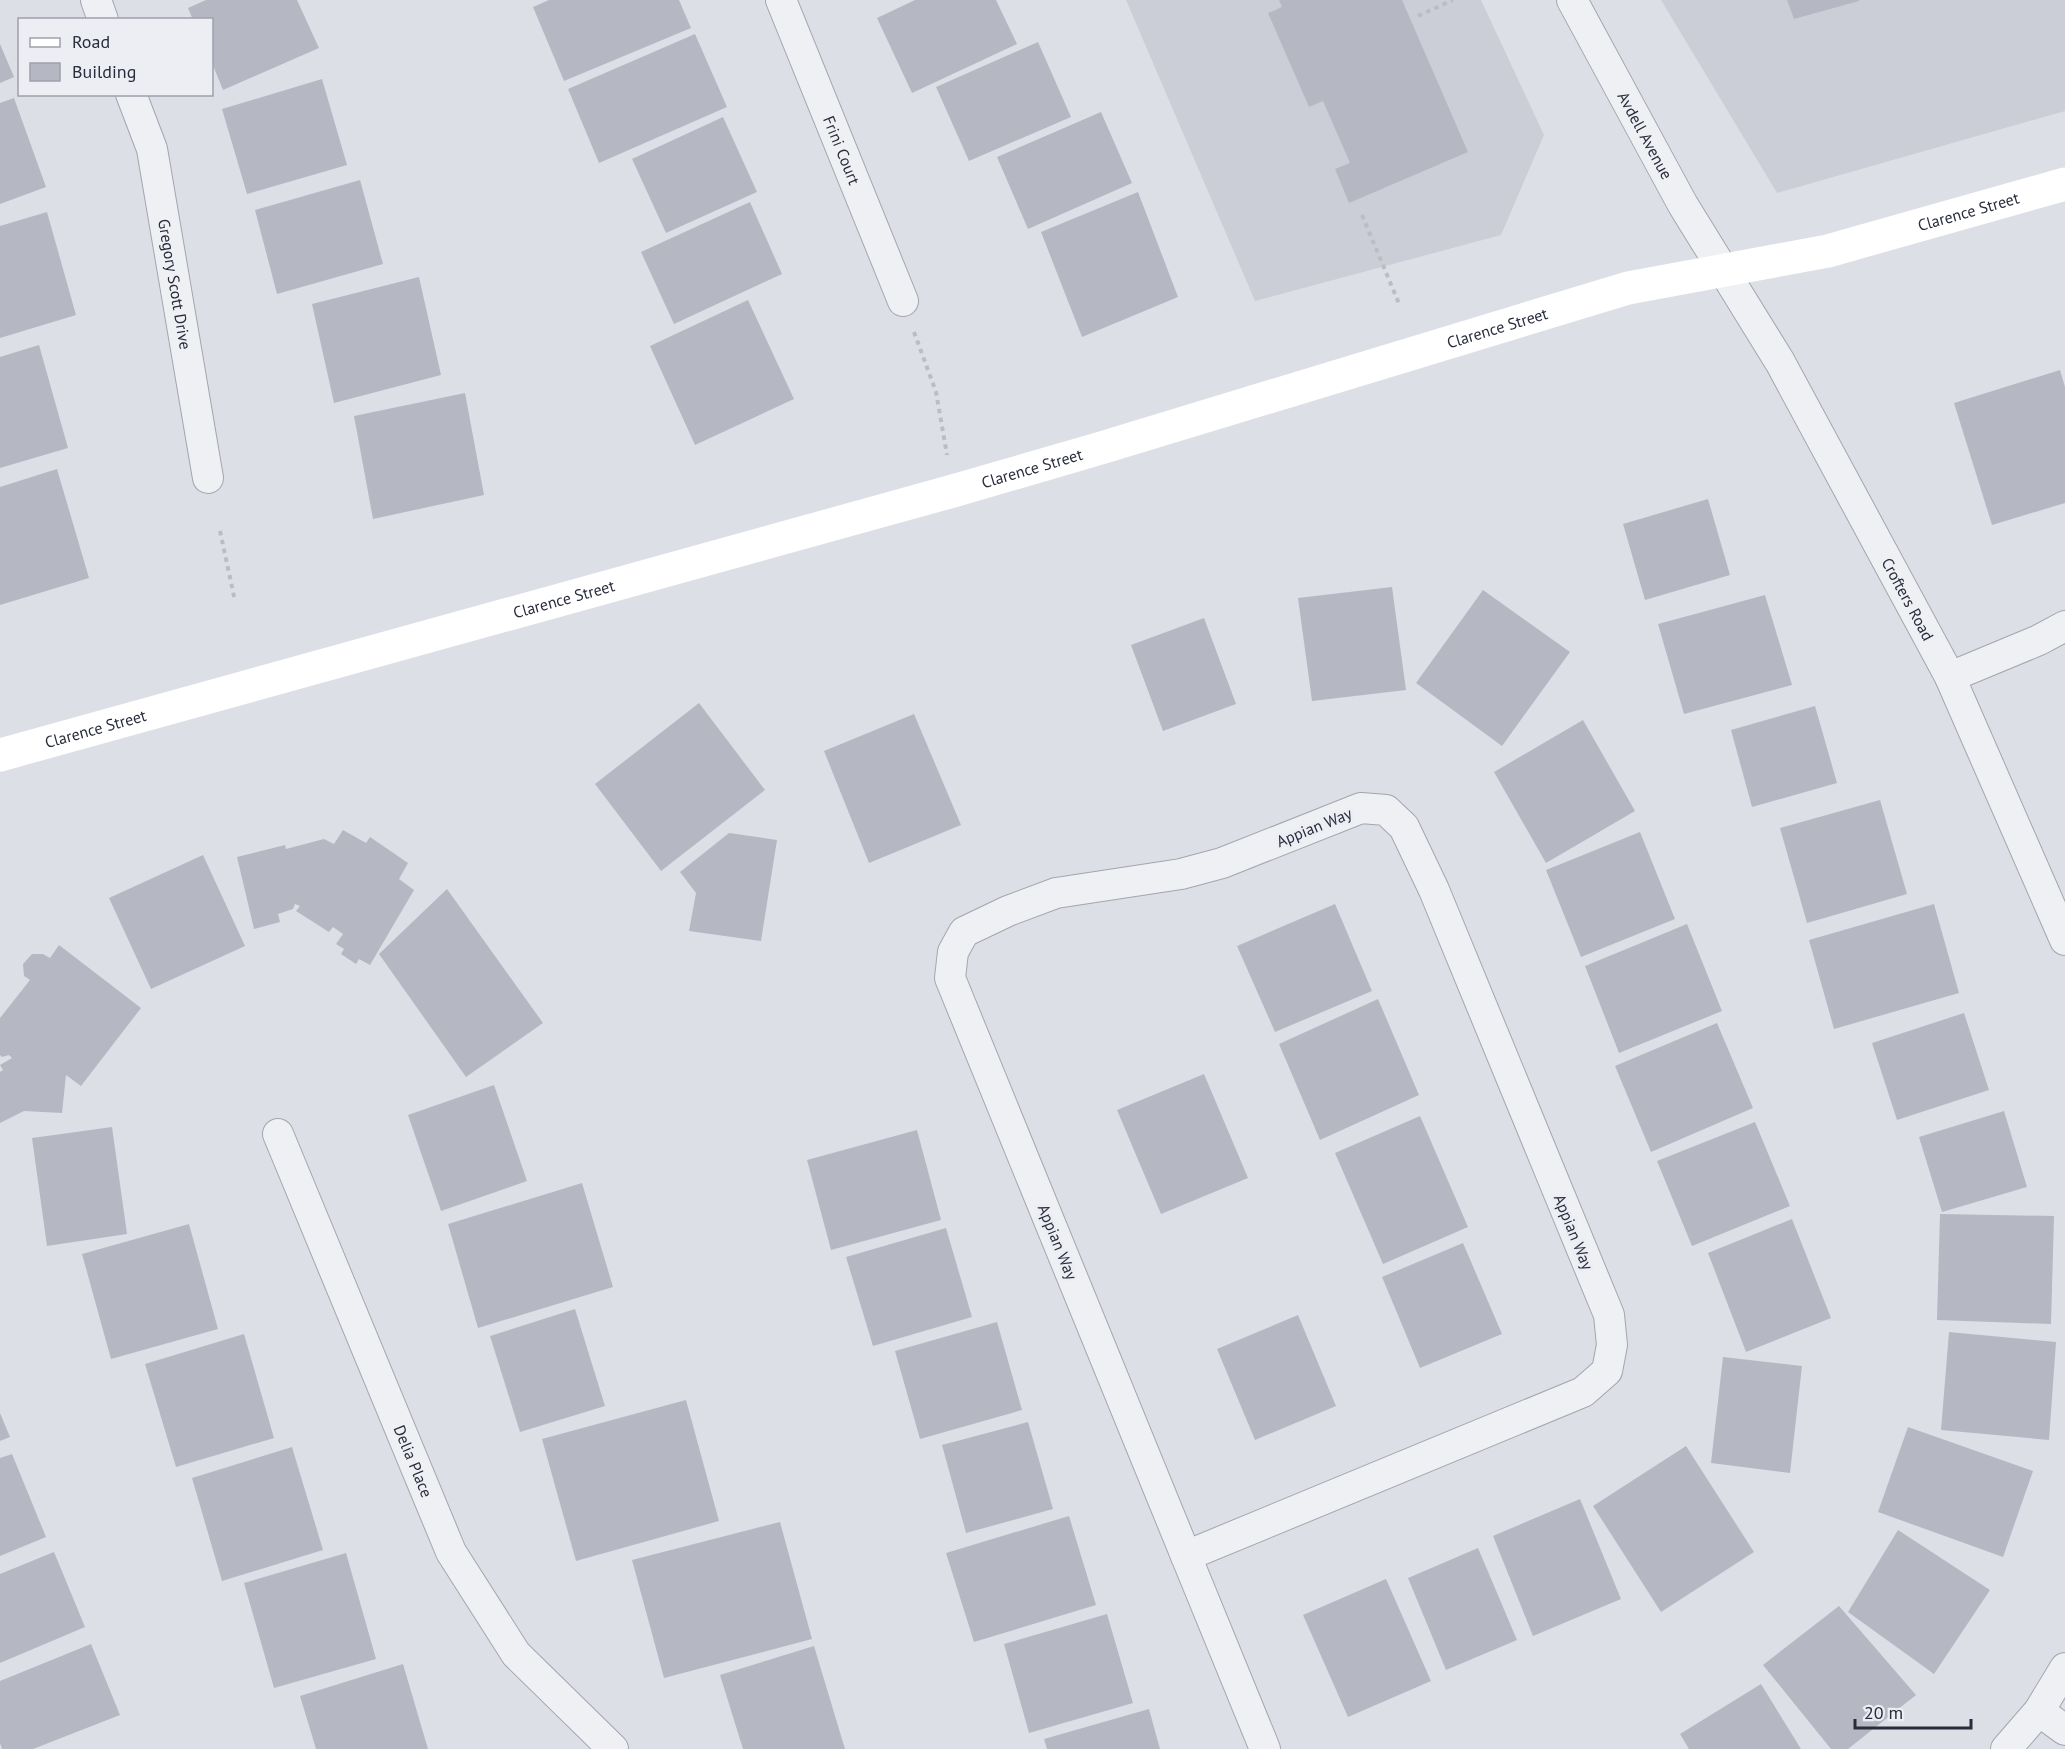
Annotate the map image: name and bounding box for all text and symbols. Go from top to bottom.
legend [18,18,213,96]
text: Road [72,30,110,53]
text: Building [72,60,136,83]
street label: Avdell Avenue [1614,88,1677,183]
street label: Frini Court [819,113,865,188]
street label: Clarence Street [1915,187,2022,235]
street label: Gregory Scott Drive [154,217,196,351]
street label: Clarence Street [1444,303,1550,352]
street label: Clarence Street [979,444,1085,492]
street label: Crofters Road [1877,554,1938,644]
street label: Clarence Street [511,575,617,622]
street label: Clarence Street [42,705,149,752]
street label: Appian Way [1273,803,1355,851]
street label: Appian Way [1550,1191,1598,1273]
street label: Appian Way [1034,1201,1082,1283]
street label: Delia Place [390,1422,437,1500]
scale bar [1855,1692,1970,1730]
text: 20 m [1864,1701,1903,1724]

